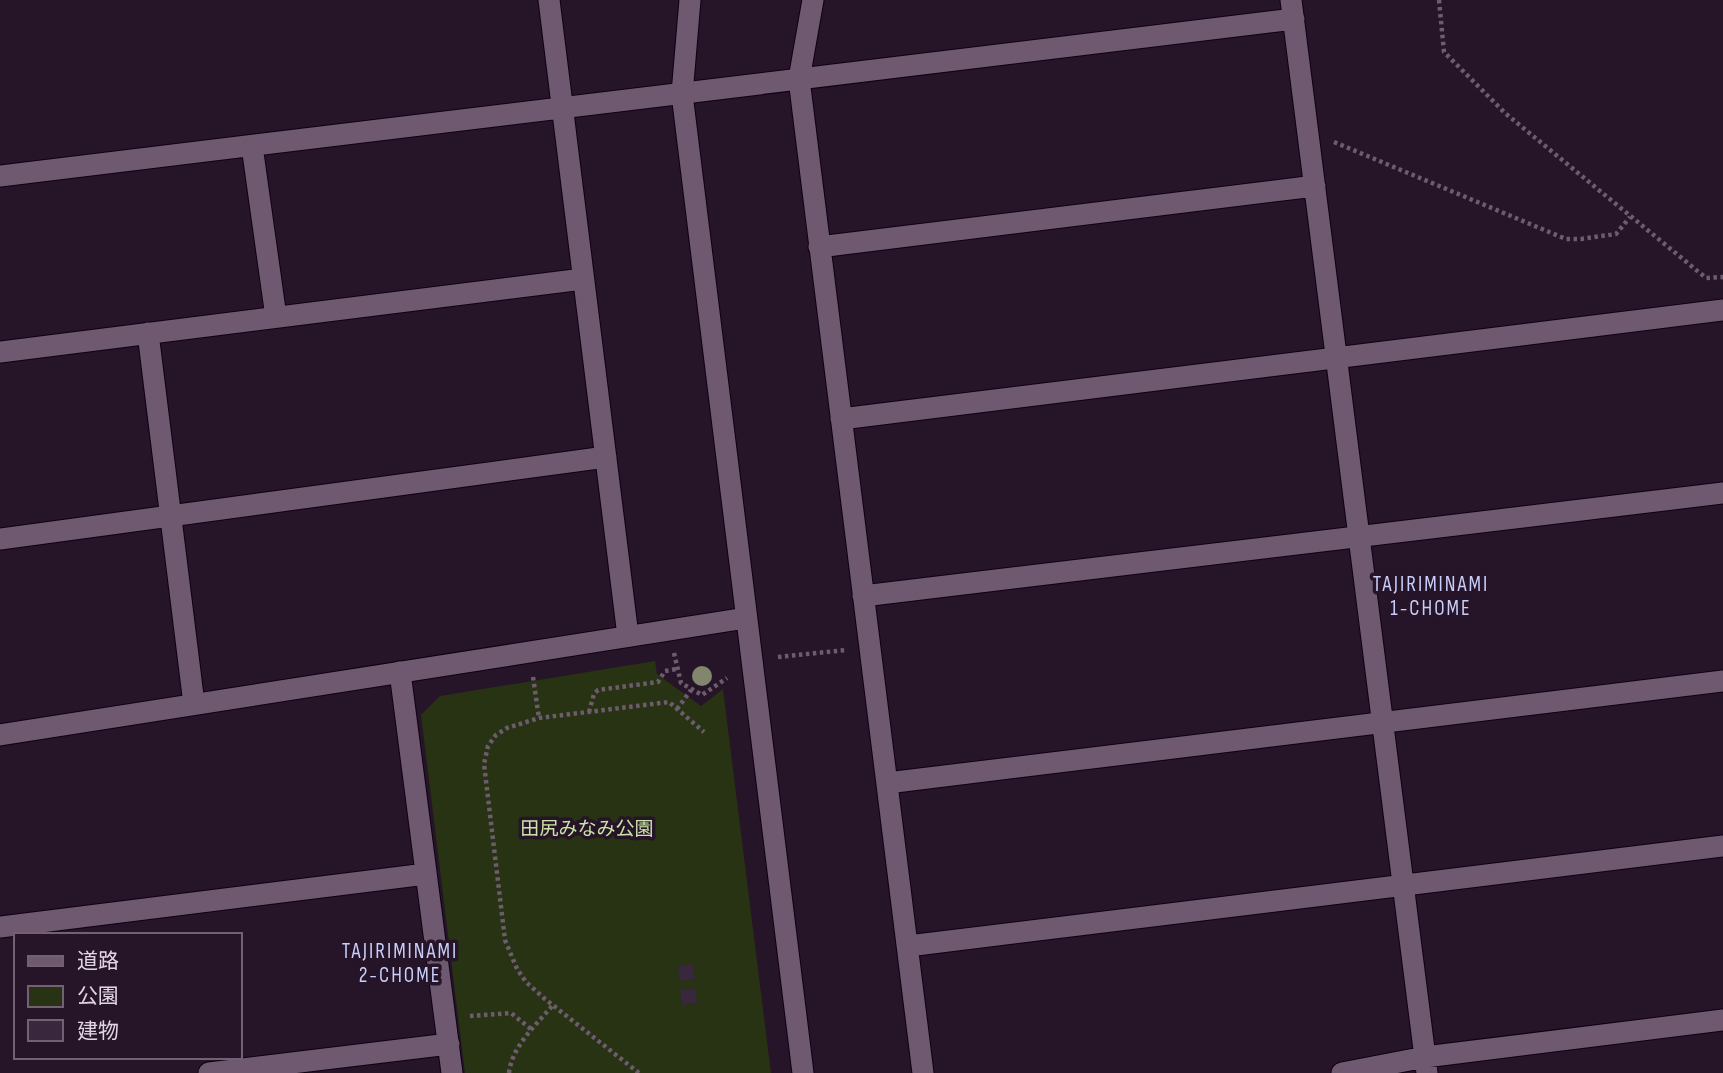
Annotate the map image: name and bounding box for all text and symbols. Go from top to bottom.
district label: TAJIRIMINAMI 1-CHOME [1373,572,1489,621]
park label: 田尻みなみ公園 [520,818,654,841]
legend [14,933,242,1059]
district label: TAJIRIMINAMI 2-CHOME [342,939,458,988]
text: 道路 [77,949,119,974]
text: 公園 [77,984,119,1009]
text: 建物 [77,1019,119,1044]

